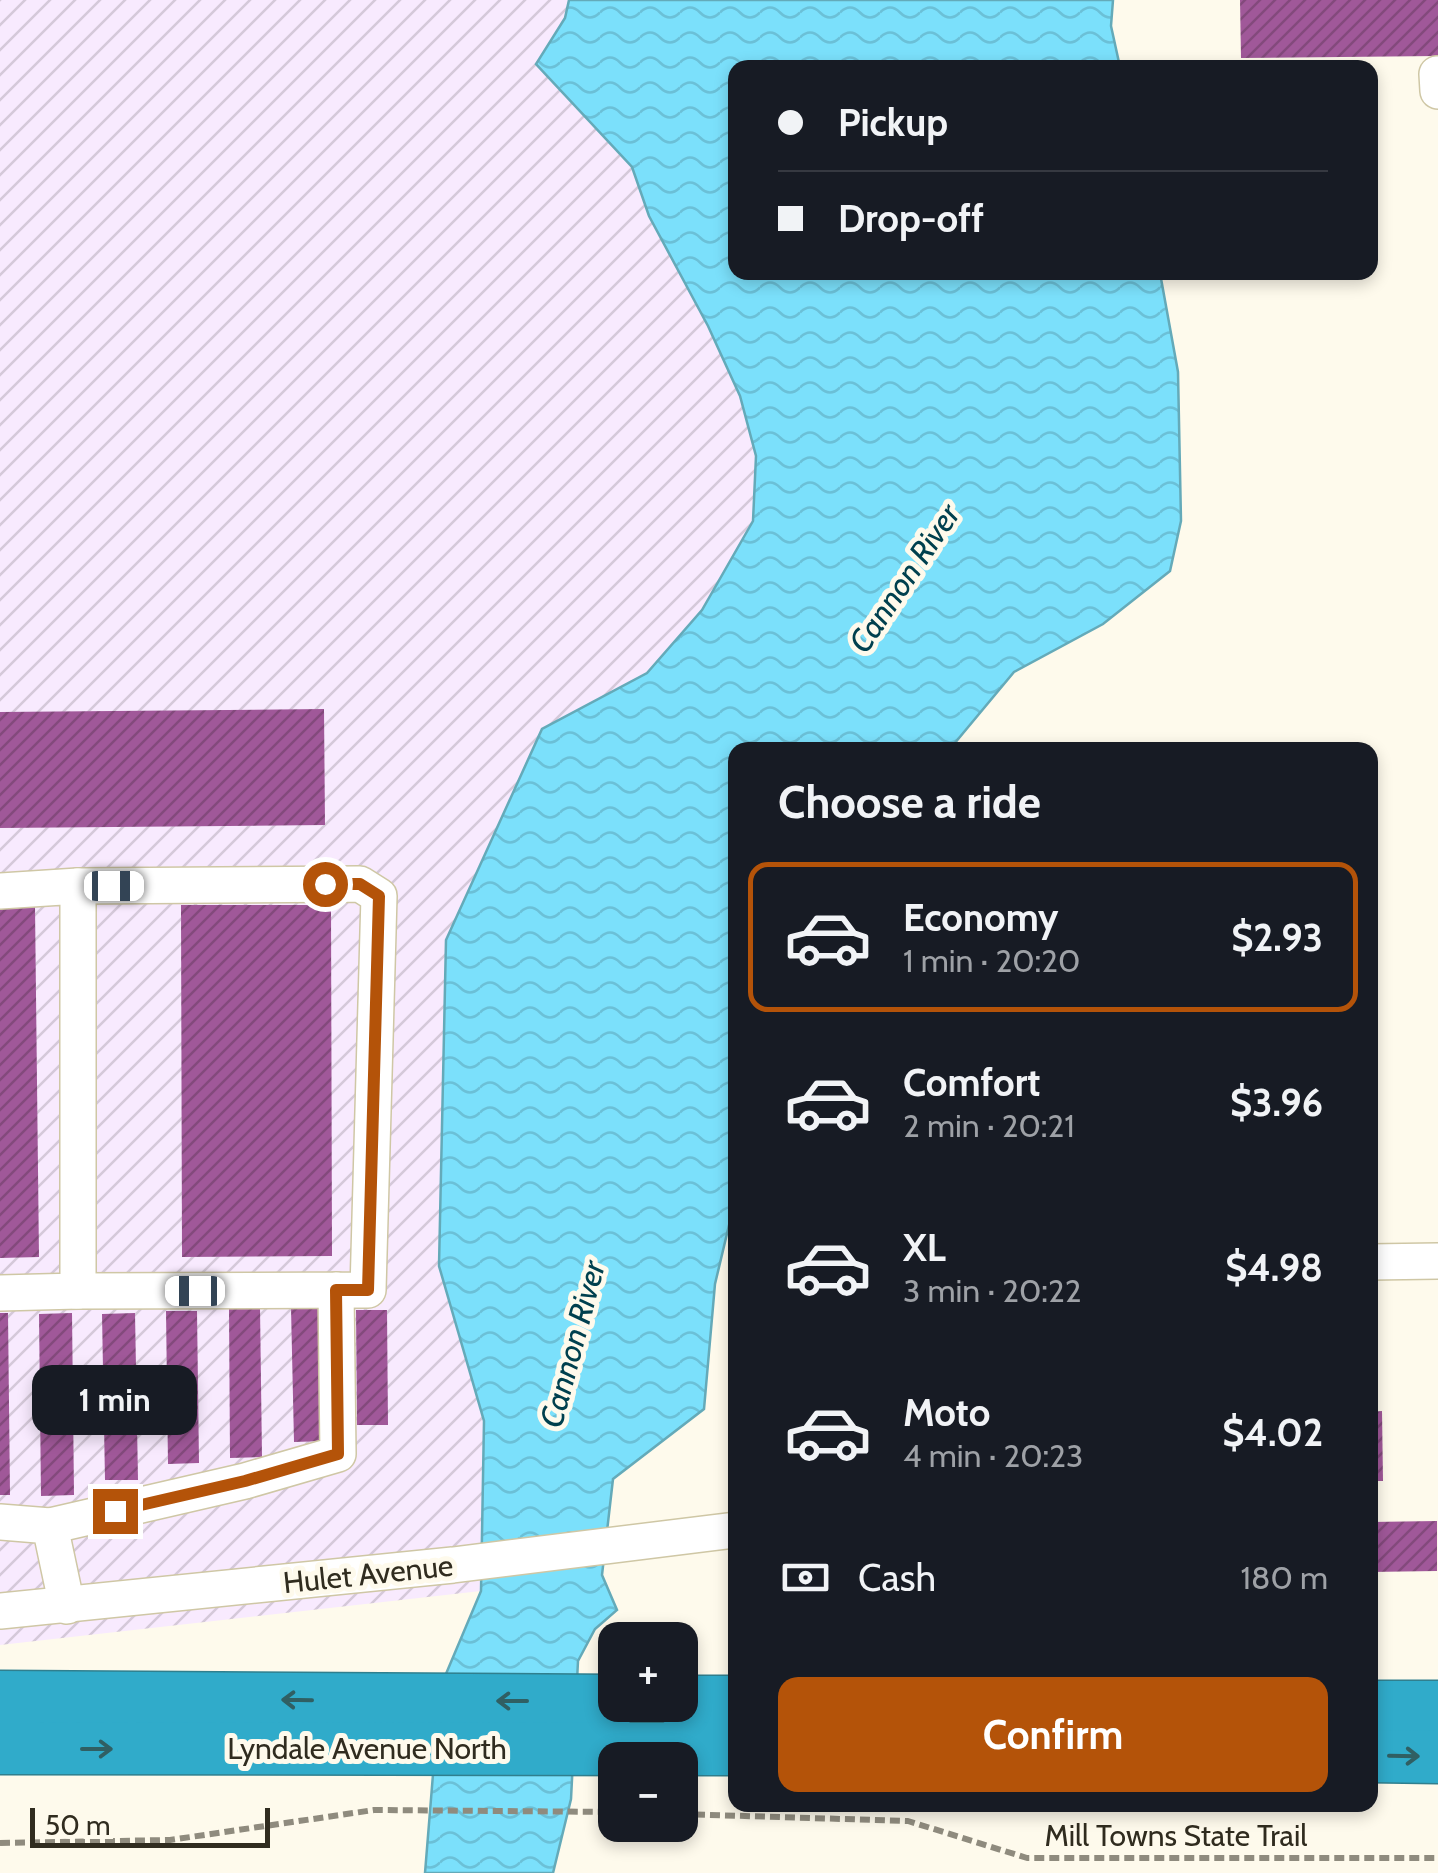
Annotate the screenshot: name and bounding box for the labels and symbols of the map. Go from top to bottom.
water label: Cannon River [840,495,969,660]
route start [303,862,348,907]
car [84,871,144,901]
water label: Cannon River [531,1255,613,1432]
car [165,1276,225,1306]
callout: 1 min [32,1366,198,1436]
route end [93,1489,138,1534]
street label: Hulet Avenue [281,1547,455,1601]
one-way arrow [282,1690,314,1709]
one-way arrow [496,1692,528,1710]
street label: Lyndale Avenue North [227,1730,507,1767]
one-way arrow [80,1740,113,1758]
one-way arrow [1387,1747,1420,1766]
scale bar [30,1803,270,1848]
street label: Mill Towns State Trail [1045,1817,1307,1854]

